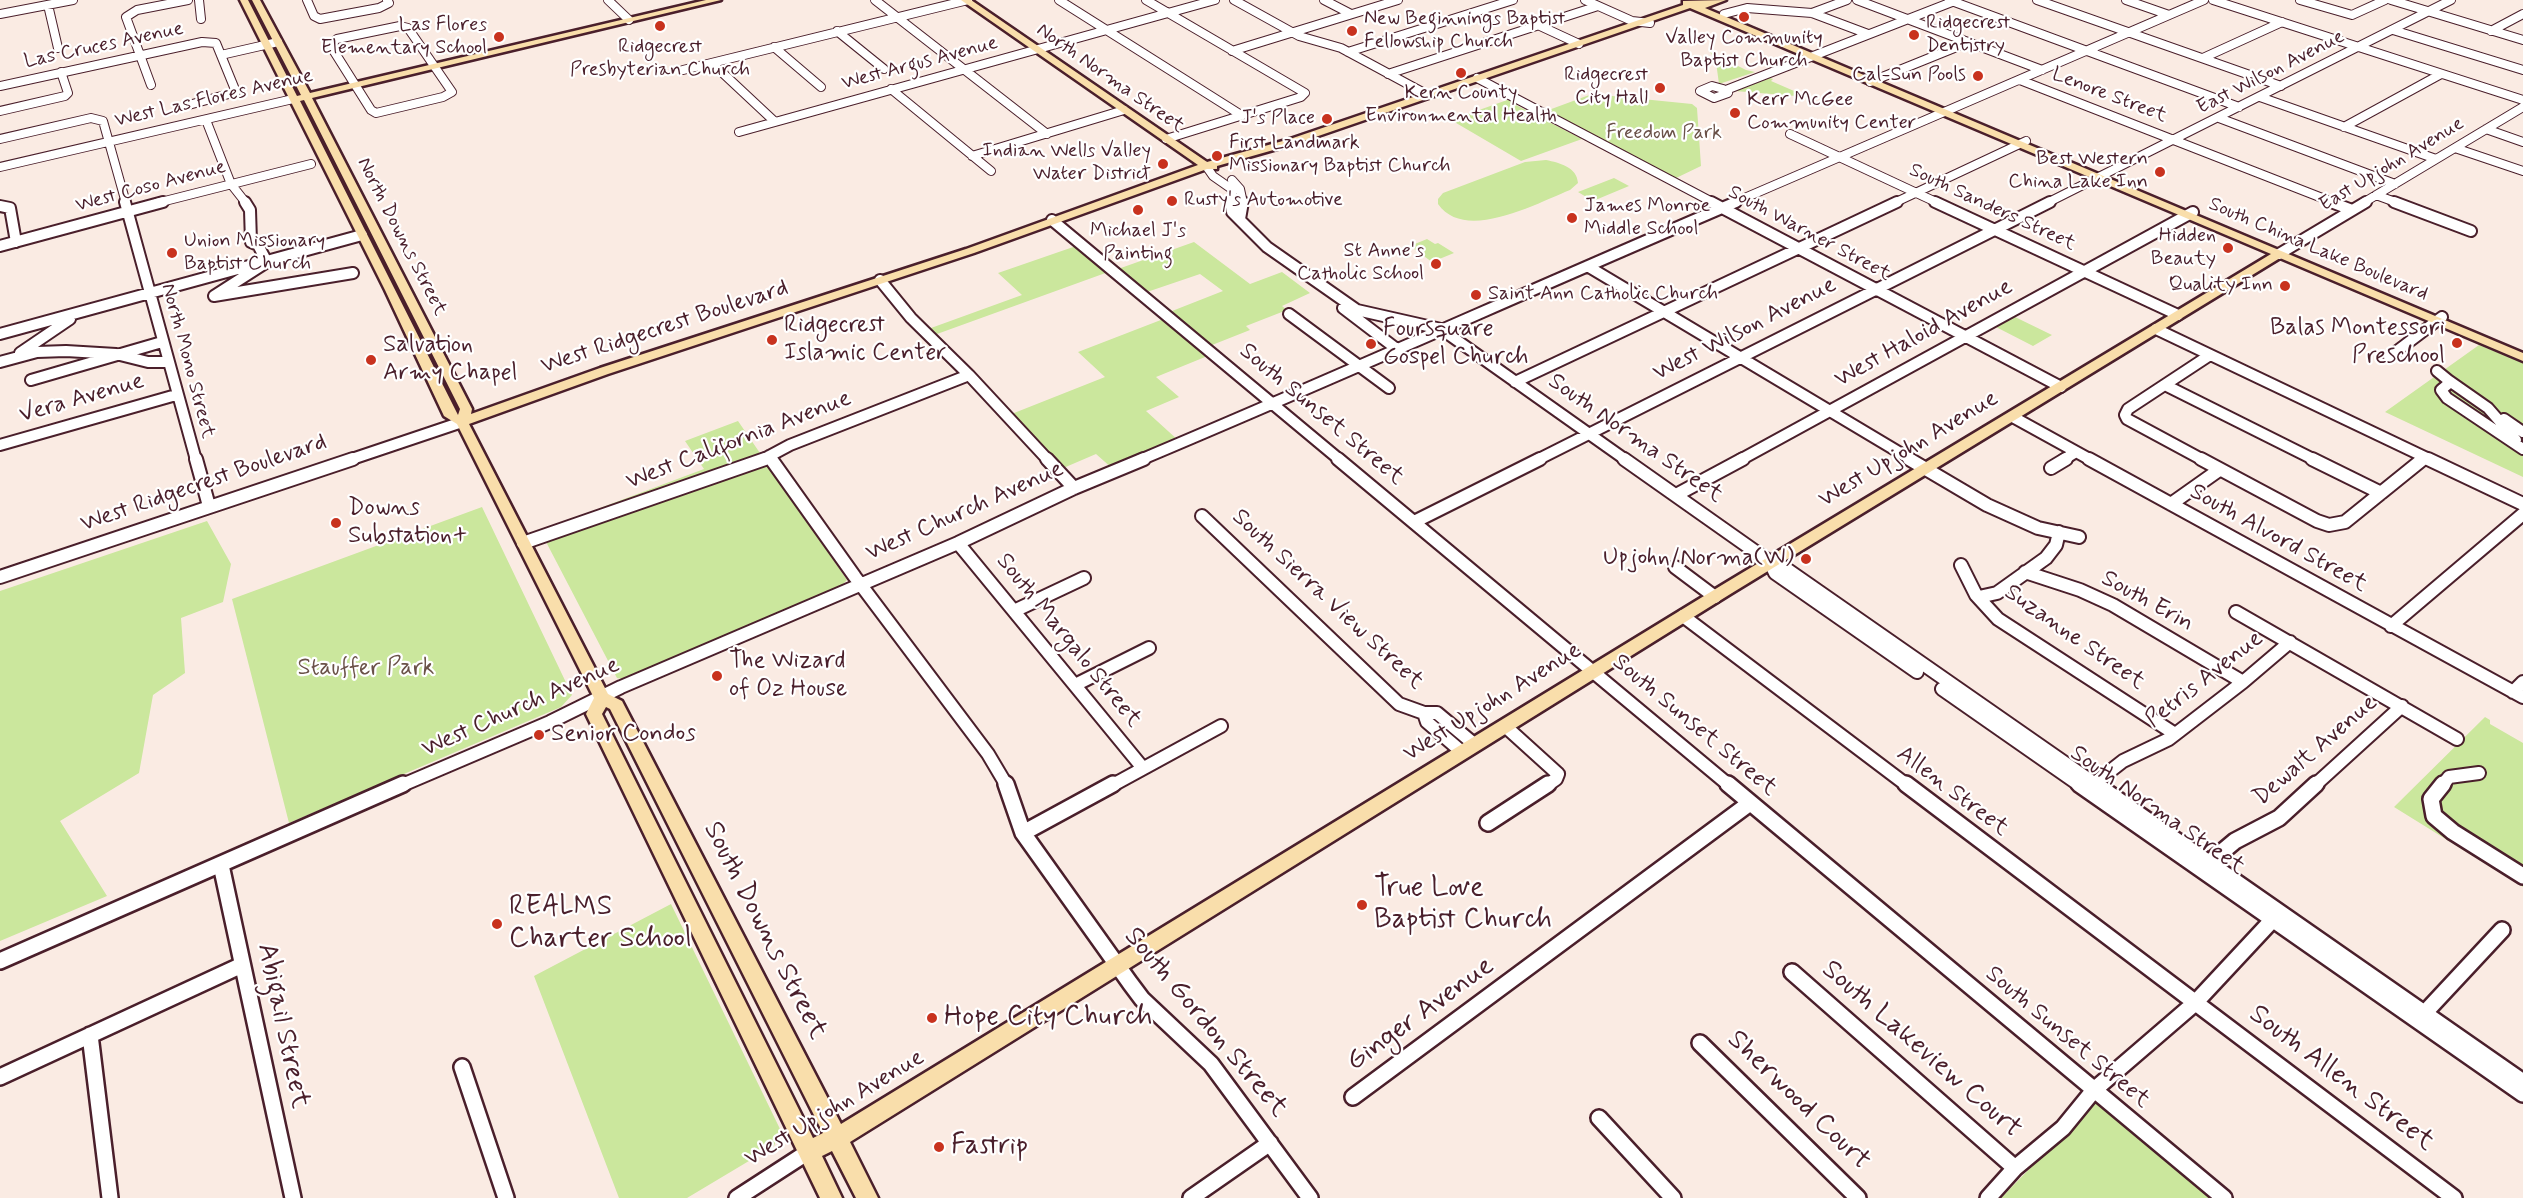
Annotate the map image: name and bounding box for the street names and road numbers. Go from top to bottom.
street label: Las Cruces Avenue [22,17,186,75]
street label: North Norma Street [1031,19,1189,139]
street label: East Wilson Avenue [2193,25,2349,121]
street label: West Argus Avenue [839,32,1001,96]
street label: Lenore Street [2048,63,2170,129]
street label: West Las Flores Avenue [113,65,315,133]
street label: East Upjohn Avenue [2315,112,2469,218]
street label: North Downs Street [351,154,451,320]
street label: West Coso Avenue [73,155,229,219]
street label: South Sanders Street [1905,159,2079,257]
street label: South Warner Street [1724,181,1894,287]
street label: South China Lake Boulevard [2205,193,2431,307]
street label: West Wilson Avenue [1649,271,1841,389]
street label: West Haloid Avenue [1830,273,2018,395]
street label: West Ridgecrest Boulevard [538,274,792,382]
street label: North Mono Street [155,281,219,441]
street label: South Sunset Street [1233,338,1409,492]
street label: Vera Avenue [16,367,148,431]
street label: South Norma Street [1542,368,1728,510]
street label: West California Avenue [622,385,856,497]
street label: West Upjohn Avenue [1814,385,2004,515]
street label: West Ridgecrest Boulevard [77,428,331,540]
street label: West Church Avenue [862,455,1068,569]
street label: South Alvord Street [2184,478,2372,600]
street label: South Sierra View Street [1225,504,1429,696]
street label: South Margalo Street [989,548,1147,734]
street label: South Erin [2096,565,2198,639]
street label: Suzanne Street [1998,579,2150,697]
street label: Petris Avenue [2140,625,2270,735]
street label: West Upjohn Avenue [1399,637,1587,769]
street label: South Sunset Street [1606,649,1782,803]
street label: West Church Avenue [418,651,624,765]
street label: Dewalt Avenue [2248,689,2384,813]
street label: Allen Street [1890,740,2014,844]
street label: South Norma Street [2064,740,2250,882]
street label: South Downs Street [695,817,833,1045]
street label: South Gordon Street [1116,921,1294,1125]
street label: Abigail Street [248,940,316,1112]
street label: Ginger Avenue [1341,950,1501,1080]
street label: South Lakeview Court [1814,954,2028,1146]
street label: South Sunset Street [1979,961,2155,1115]
street label: South Allen Street [2242,998,2440,1160]
street label: Sherwood Court [1719,1024,1877,1178]
street label: West Upjohn Avenue [740,1044,930,1174]

